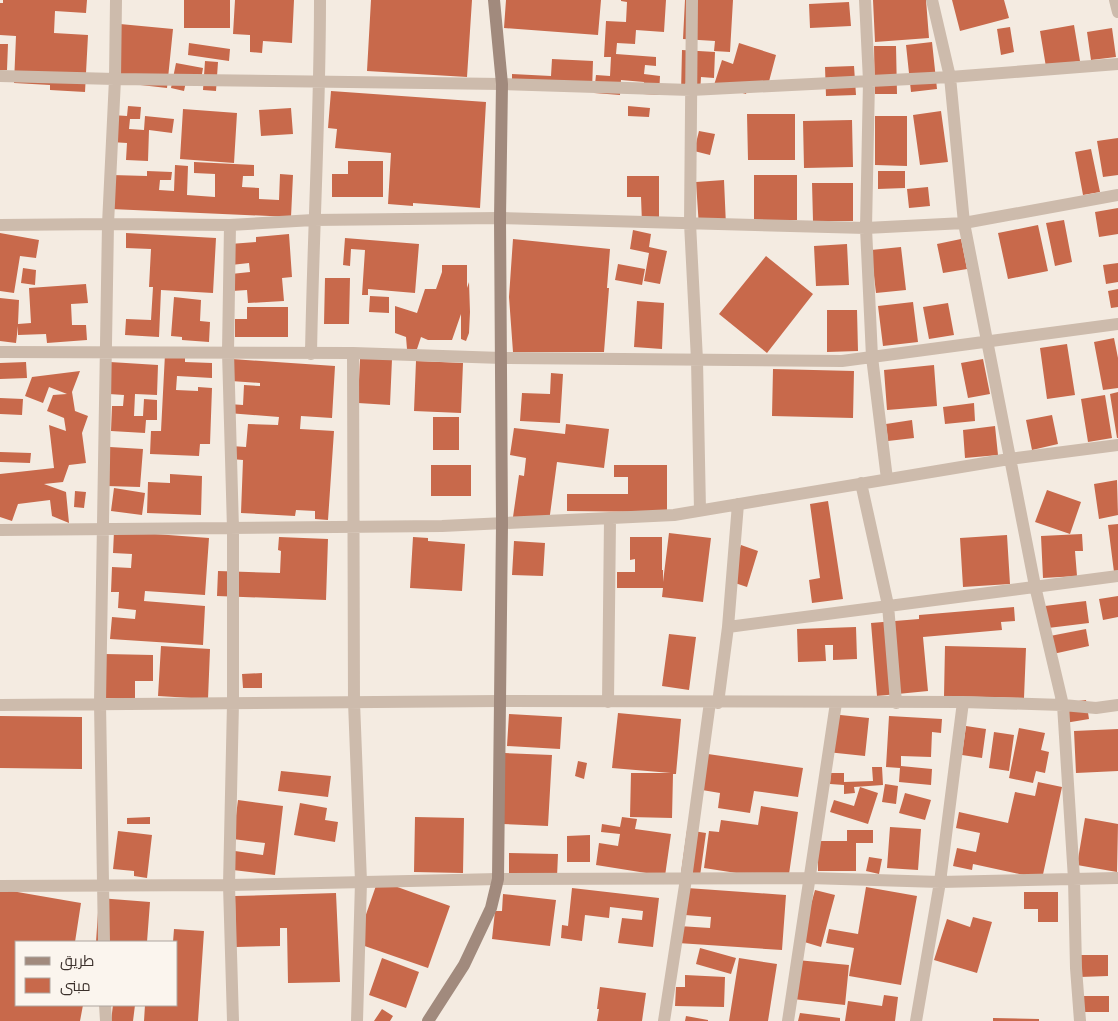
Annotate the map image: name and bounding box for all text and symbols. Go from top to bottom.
legend [15,941,178,1006]
text: طريق [60,950,94,971]
text: مبنى [60,975,91,996]

